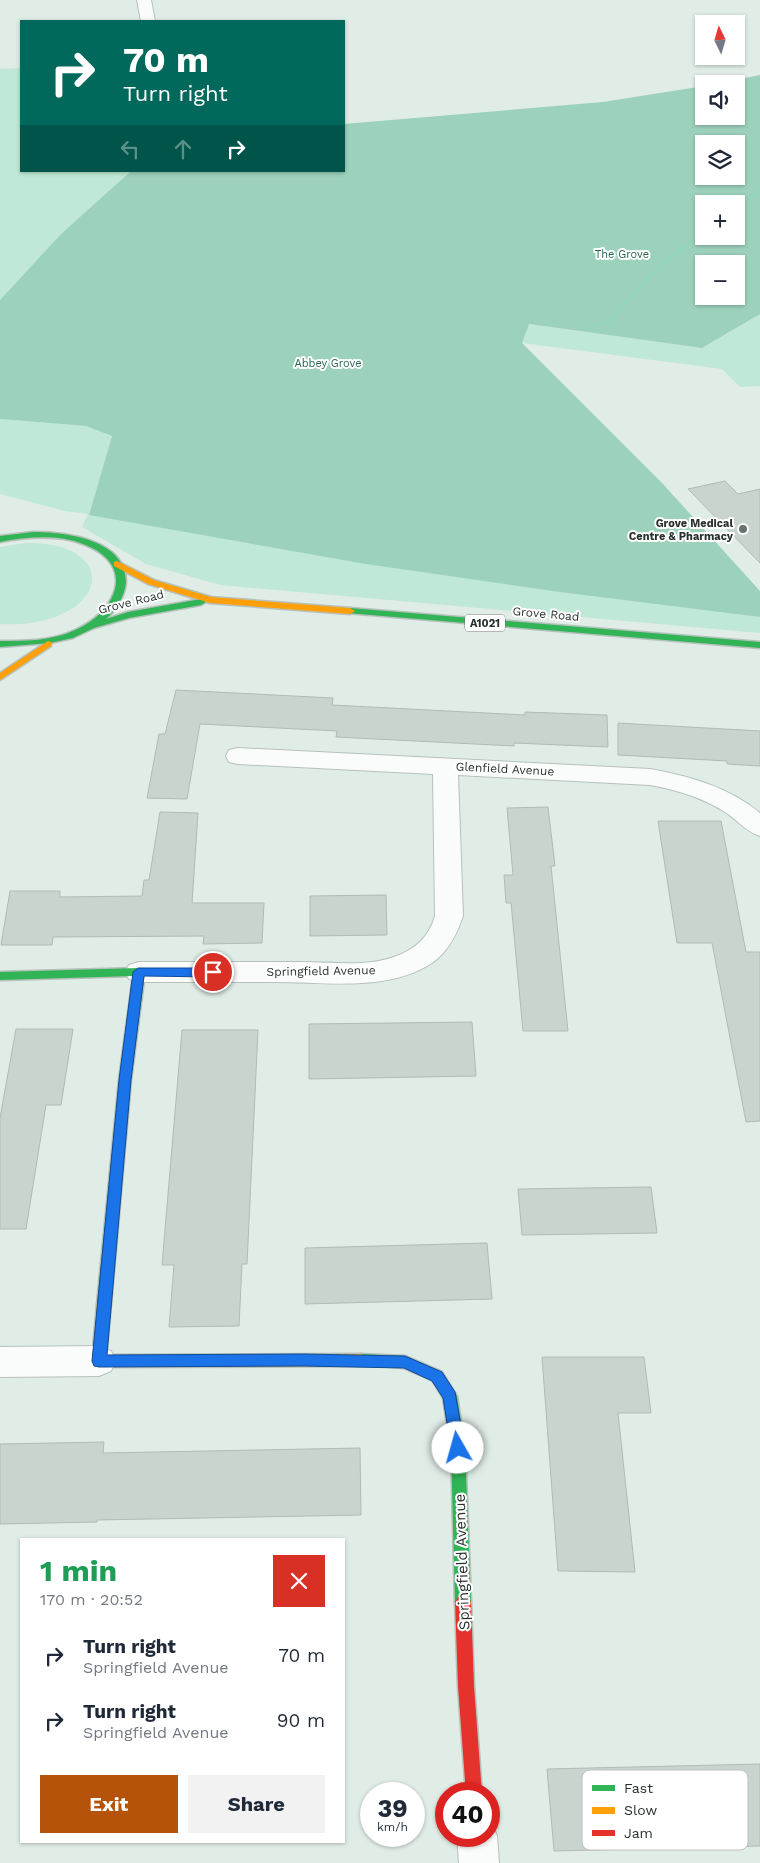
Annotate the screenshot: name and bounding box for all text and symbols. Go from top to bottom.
north arrow [695,15,745,65]
map controls [695,15,745,305]
text: 70 m [123,39,209,81]
icon: right [40,40,105,105]
button: sound [695,75,745,125]
text: Turn right [123,81,228,106]
icon: left [116,135,144,163]
icon: ahead [169,135,197,163]
icon: right [222,135,250,163]
button: layers [695,135,745,185]
button: + [695,195,745,245]
park label: The Grove [595,248,649,261]
button: − [695,255,745,305]
park label: Abbey Grove [294,357,362,370]
place label: Grove Medical Centre & Pharmacy [629,517,734,543]
marker: Grove Medical Centre & Pharmacy [737,523,749,535]
street label: Grove Road [97,587,165,617]
street label: Grove Road [512,604,580,624]
road number: A1021 [465,614,505,632]
street label: Glenfield Avenue [455,759,555,779]
pin [192,951,234,993]
icon: arrive [199,958,227,986]
street label: Springfield Avenue [266,963,376,979]
position arrow [431,1421,483,1473]
street label: Springfield Avenue [451,1494,473,1630]
text: 1 min [40,1553,117,1588]
button: close [273,1555,325,1607]
text: 170 m · 20:52 [40,1590,143,1609]
text: Turn right [83,1635,176,1658]
icon: right [40,1642,68,1670]
text: 70 m [278,1644,325,1667]
text: Springfield Avenue [83,1658,229,1677]
text: Turn right [83,1700,176,1723]
icon: right [40,1707,68,1735]
text: 90 m [277,1709,325,1732]
text: Springfield Avenue [83,1723,229,1742]
legend [582,1770,748,1850]
button: Exit [40,1775,178,1833]
button: Share [188,1775,325,1833]
text: Fast [624,1780,653,1796]
speed limit sign: 40 [435,1782,500,1847]
text: 39 [377,1794,408,1823]
text: Slow [624,1802,657,1818]
text: km/h [377,1820,408,1834]
text: Jam [624,1825,653,1841]

